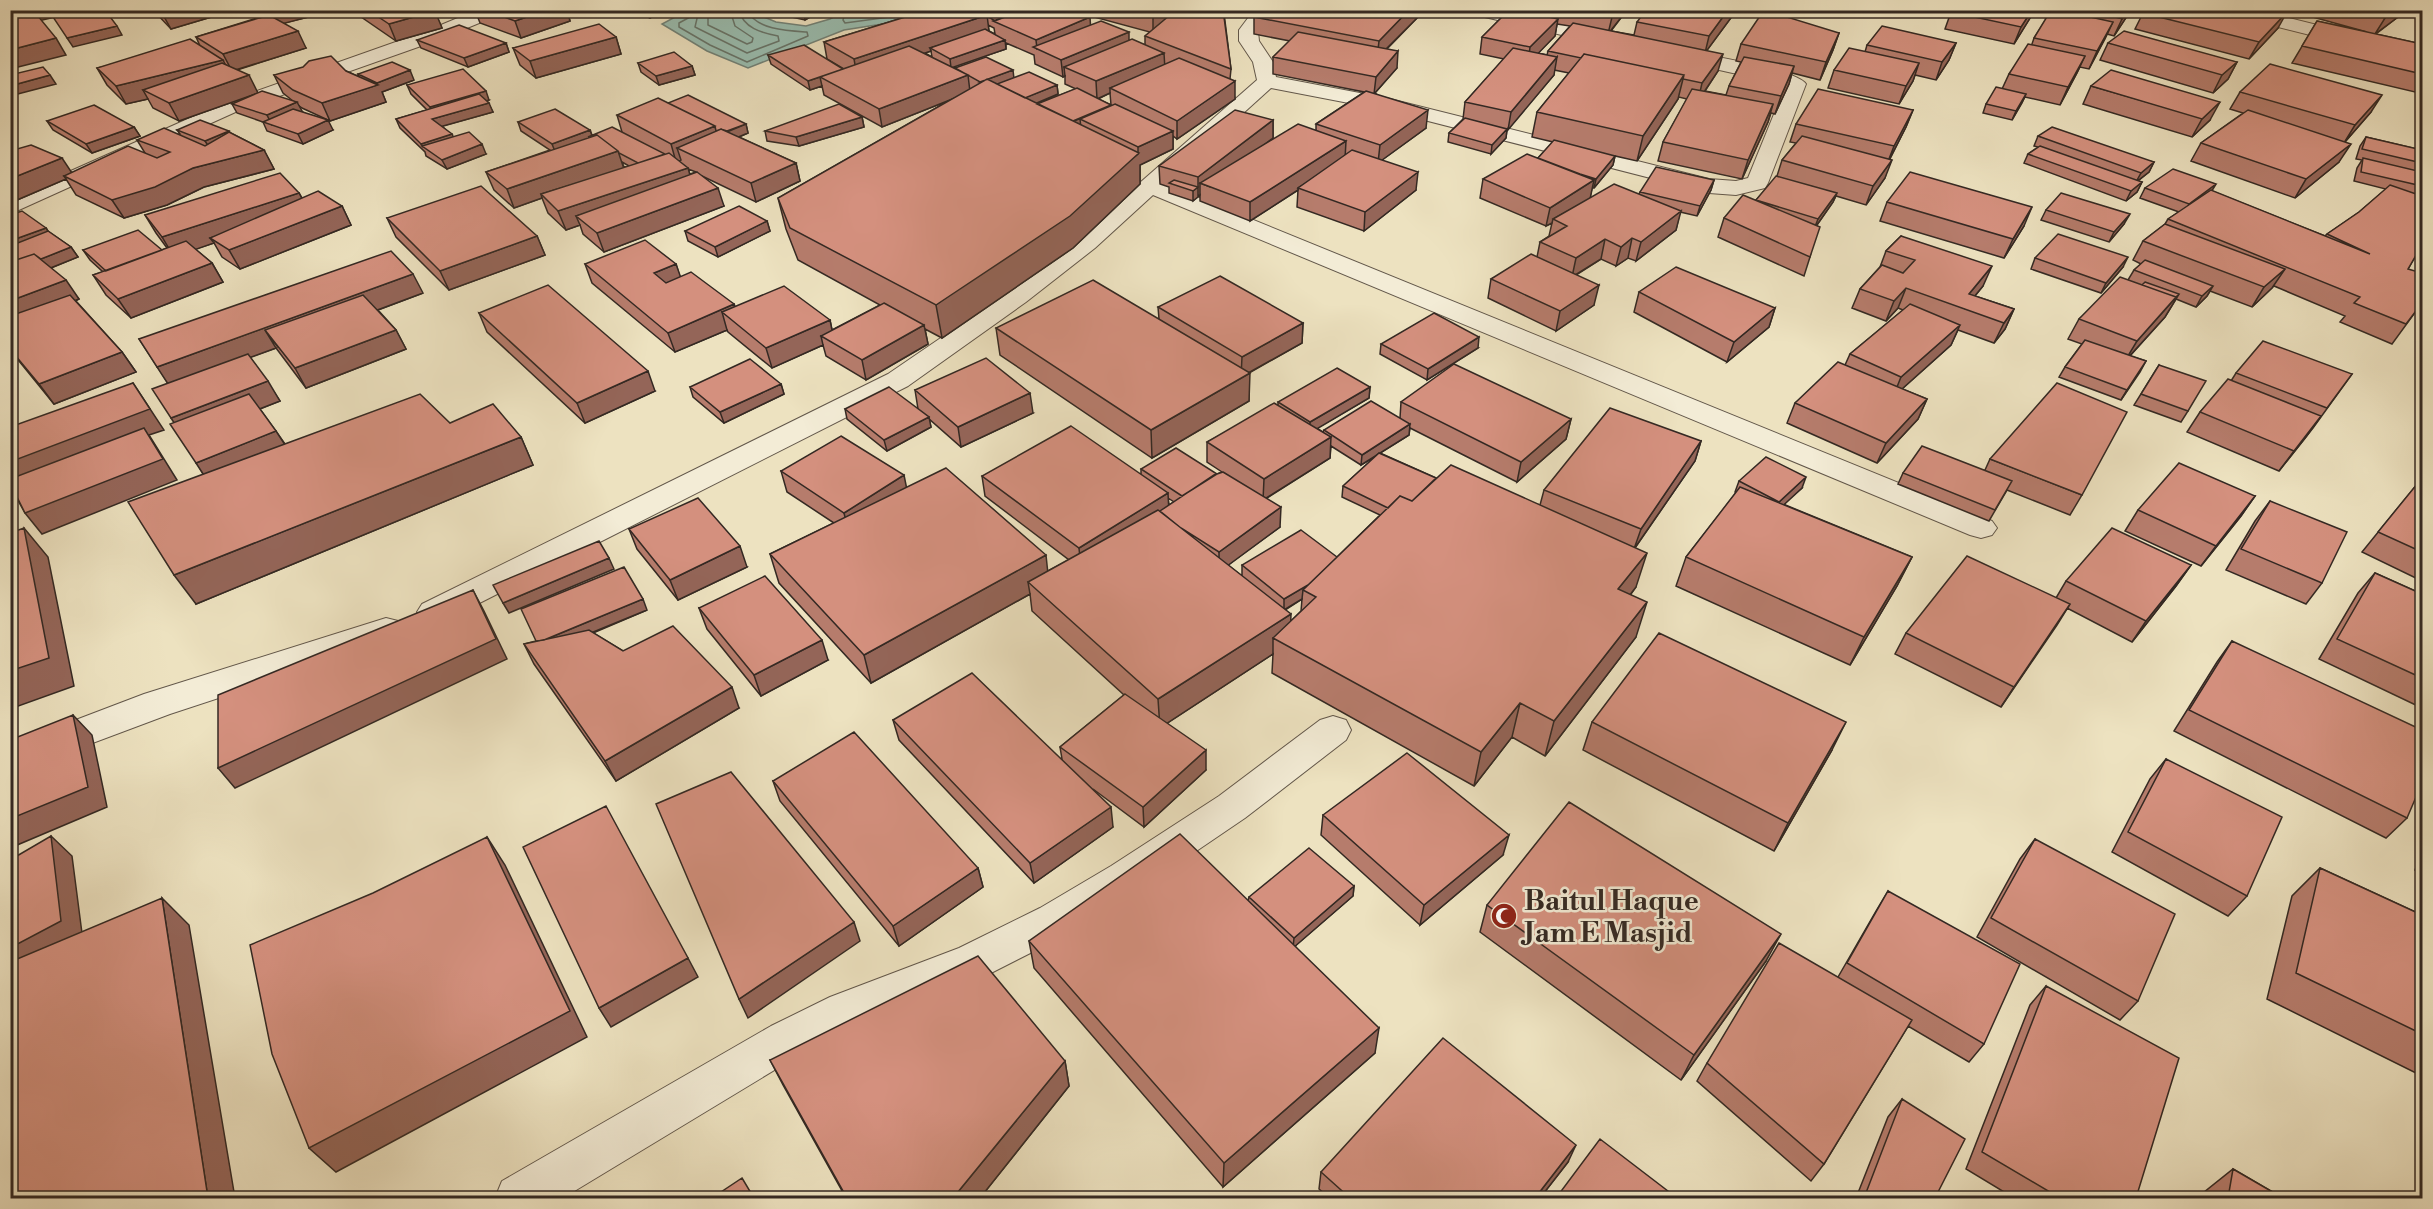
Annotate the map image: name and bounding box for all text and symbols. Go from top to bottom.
place label: Baitul Haque Jam E Masjid [1520,884,1699,951]
mosque icon: Baitul Haque Jam E Masjid [1489,901,1519,931]

